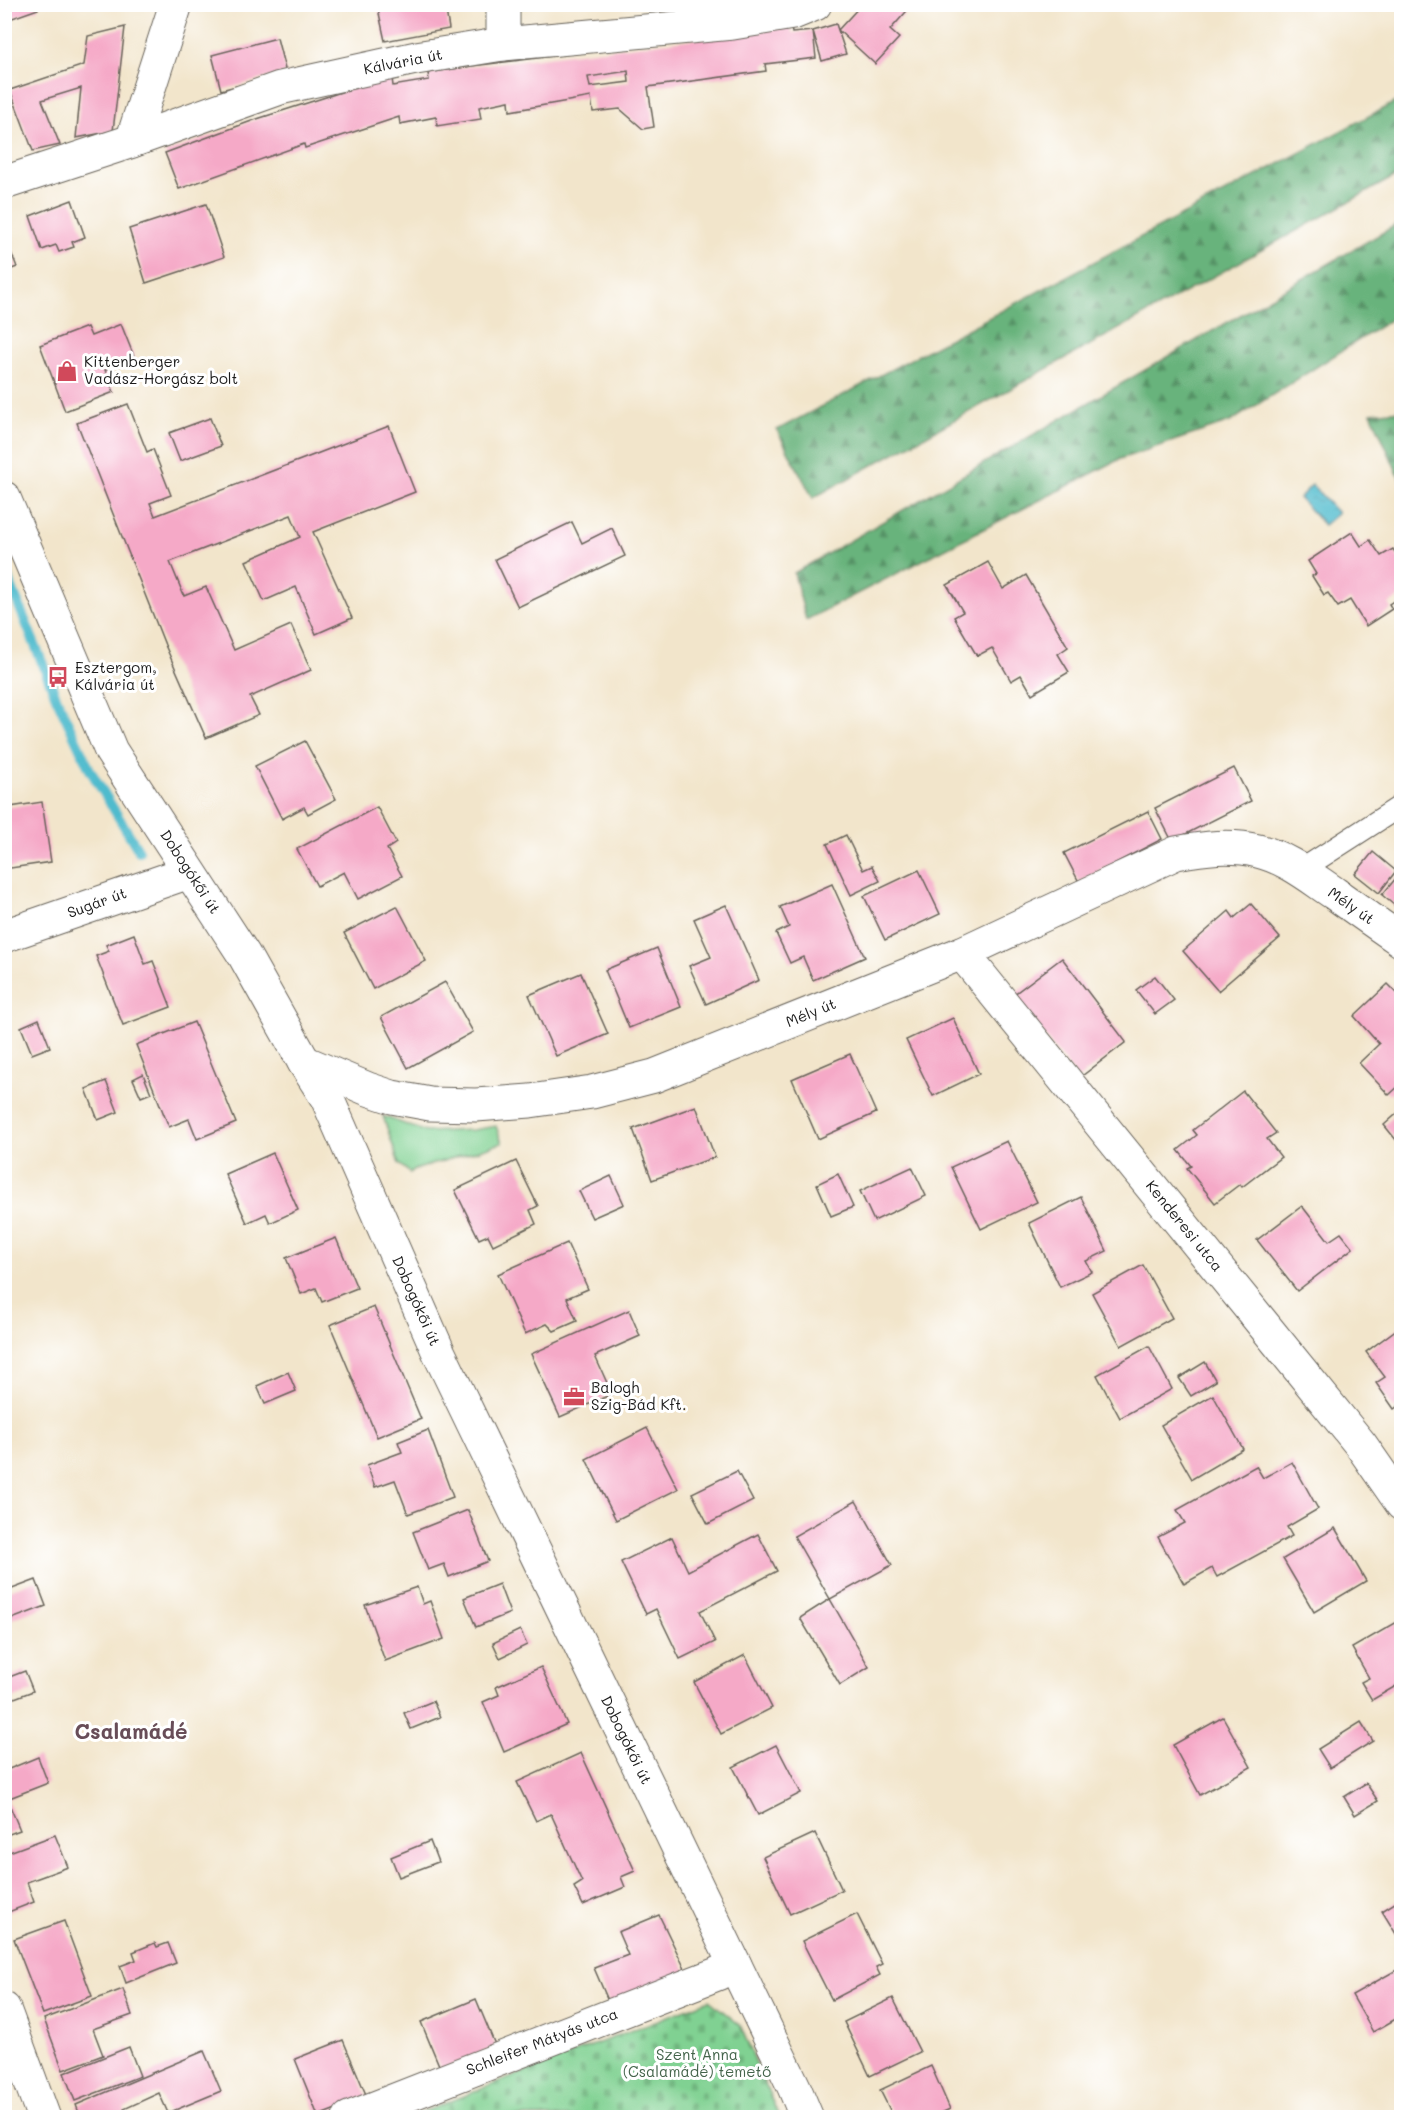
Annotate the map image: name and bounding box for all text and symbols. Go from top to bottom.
street label: Kálvária út [362,44,444,78]
place label: Kittenberger Vadász-Horgász bolt [84,351,238,388]
shop icon: Kittenberger Vadász-Horgász bolt [55,359,79,383]
place label: Esztergom, Kálvária út [75,657,157,694]
bus stop icon: Esztergom, Kálvária út [46,665,70,689]
street label: Dobogókői út [156,826,225,917]
street label: Sugár út [64,882,129,922]
street label: Mély út [1324,882,1379,928]
street label: Mély út [783,993,839,1031]
street label: Kenderesi utca [1142,1176,1228,1275]
street label: Dobogókői út [388,1253,446,1349]
place label: Balogh Szig-Bád Kft. [591,1377,686,1414]
office icon: Balogh Szig-Bád Kft. [562,1385,586,1409]
street label: Dobogókői út [597,1692,657,1787]
district label: Csalamádé [74,1717,188,1744]
street label: Schleifer Mátyás utca [463,2003,620,2079]
park label: Szent Anna (Csalamádé) temető [623,2044,771,2081]

